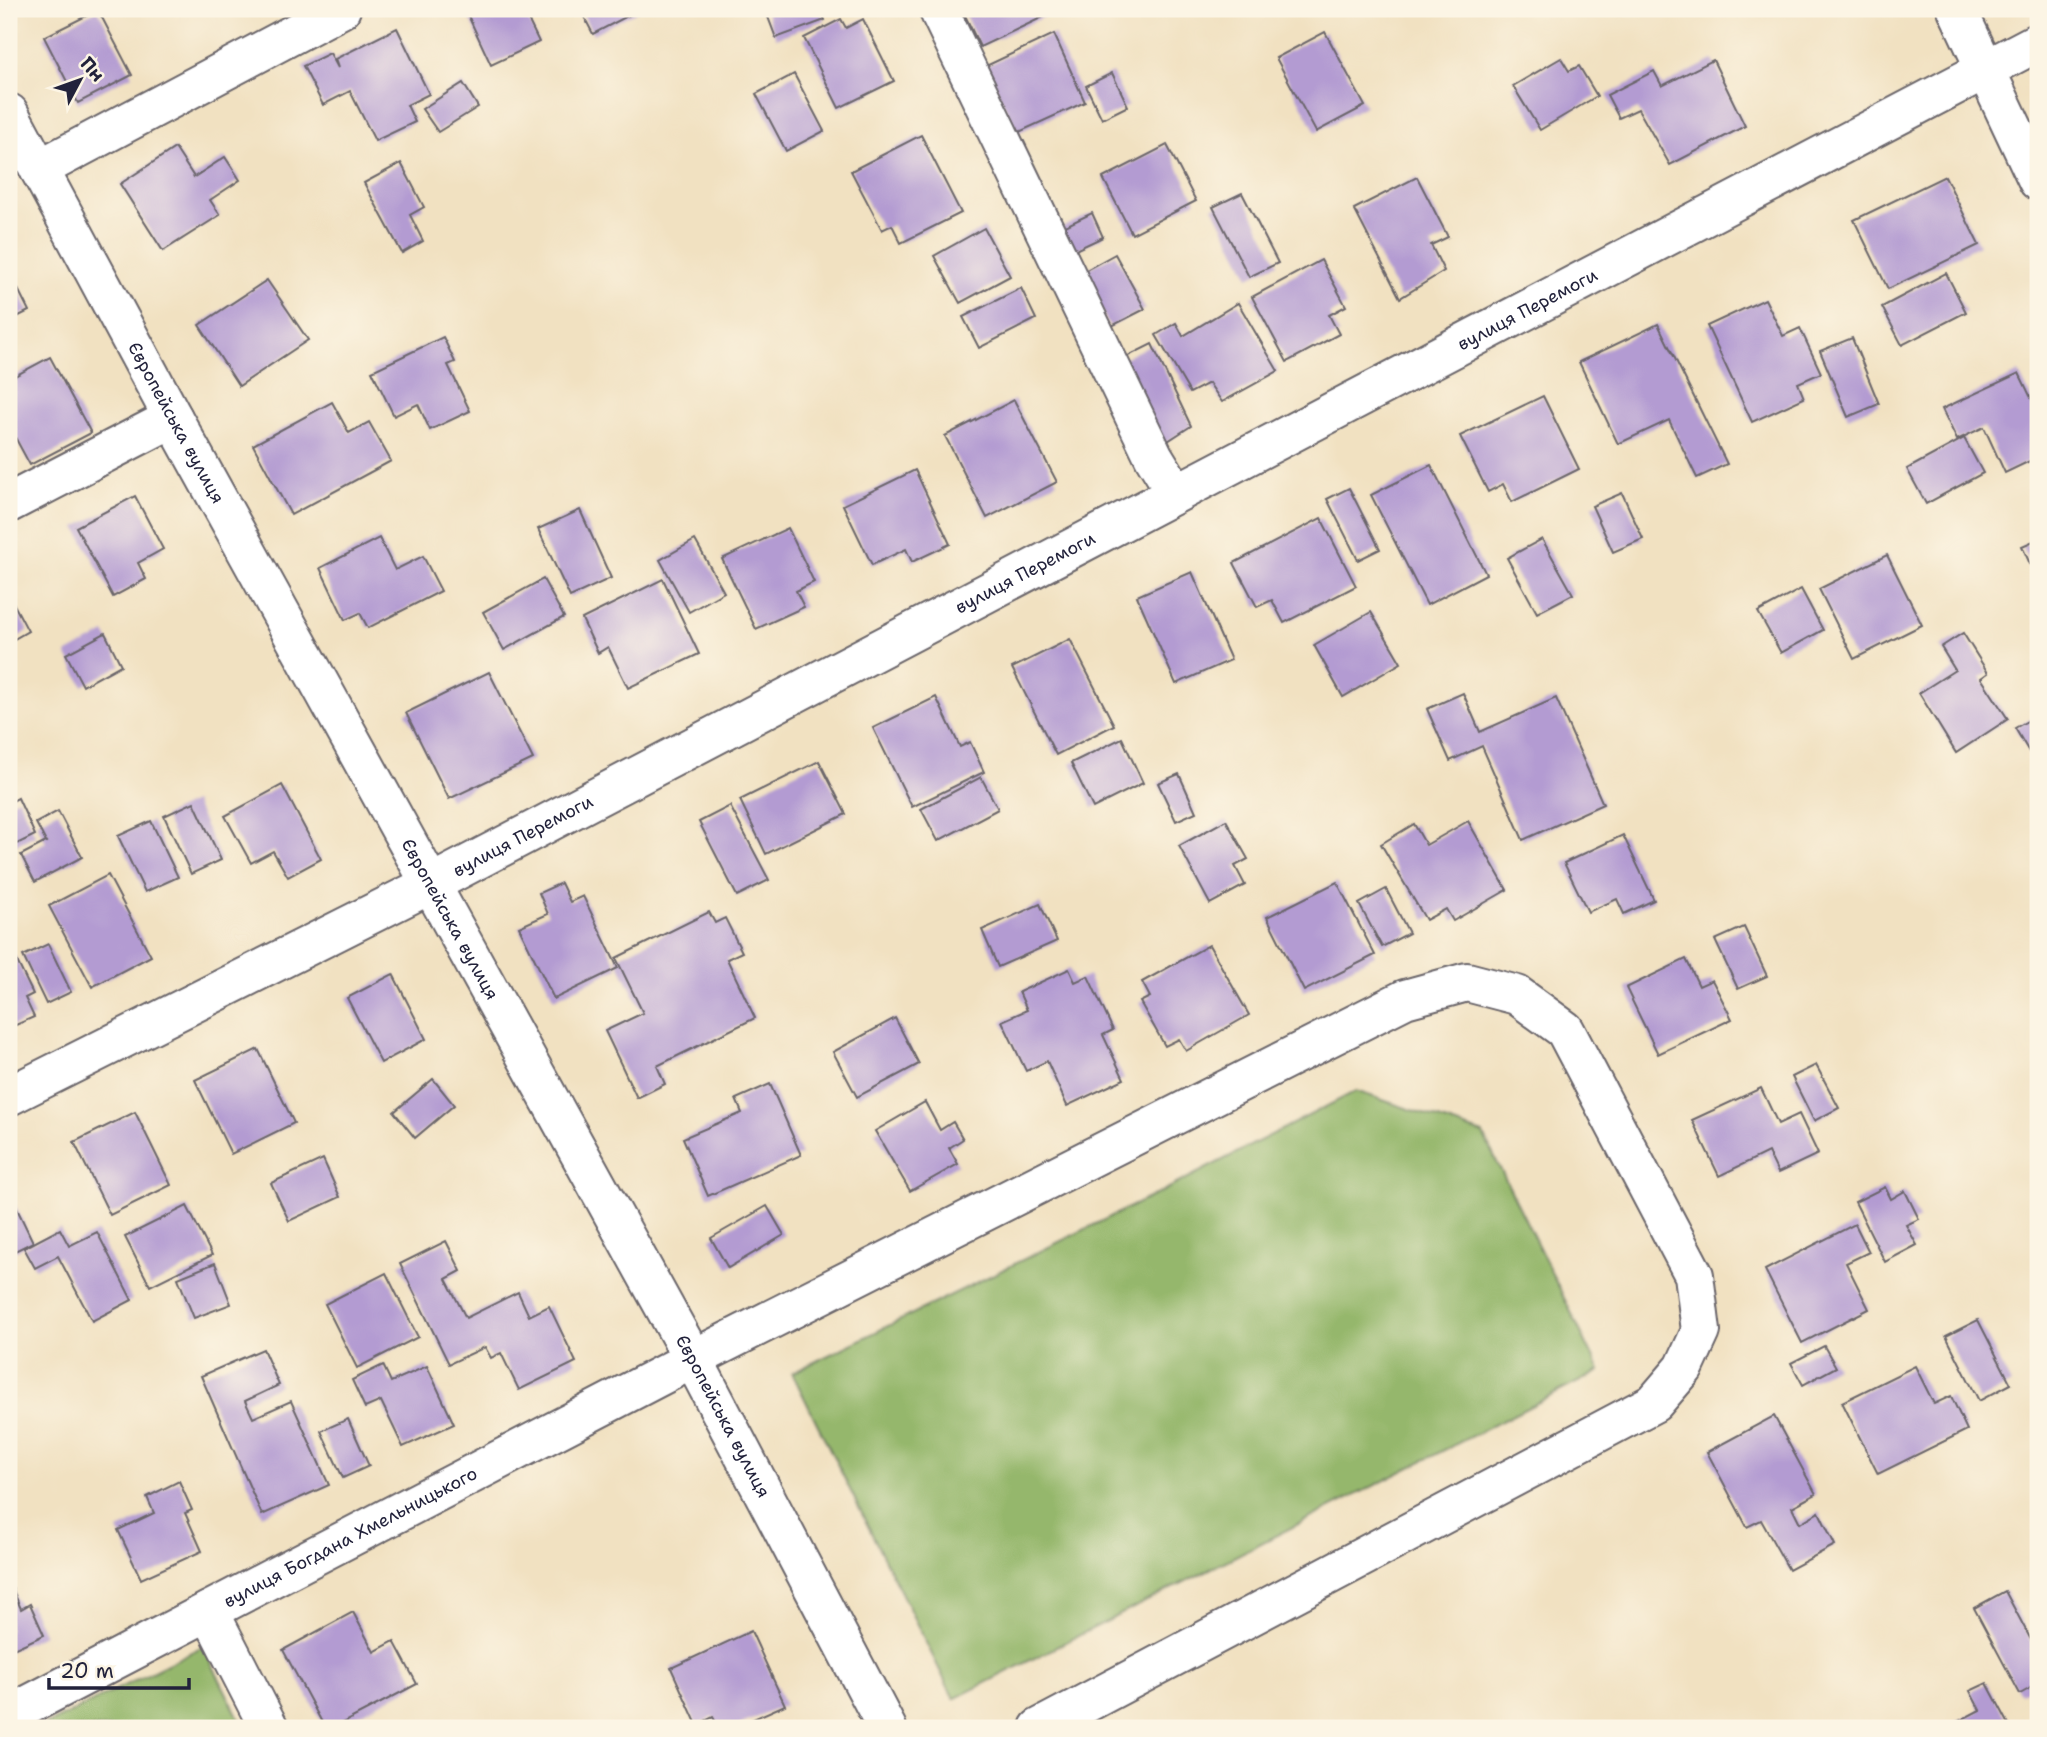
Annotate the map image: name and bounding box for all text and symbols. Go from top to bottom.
north arrow [46,46,116,116]
text: Пн [75,51,110,87]
street label: вулиця Перемоги [1453,263,1602,356]
street label: Європейська вулиця [122,338,230,508]
street label: вулиця Перемоги [951,526,1100,619]
street label: вулиця Перемоги [449,789,597,882]
street label: Європейська вулиця [396,834,504,1004]
street label: Європейська вулиця [670,1331,776,1502]
street label: вулиця Богдана Хмельницького [219,1461,482,1613]
scale bar [49,1646,189,1690]
text: 20 m [60,1657,114,1685]

